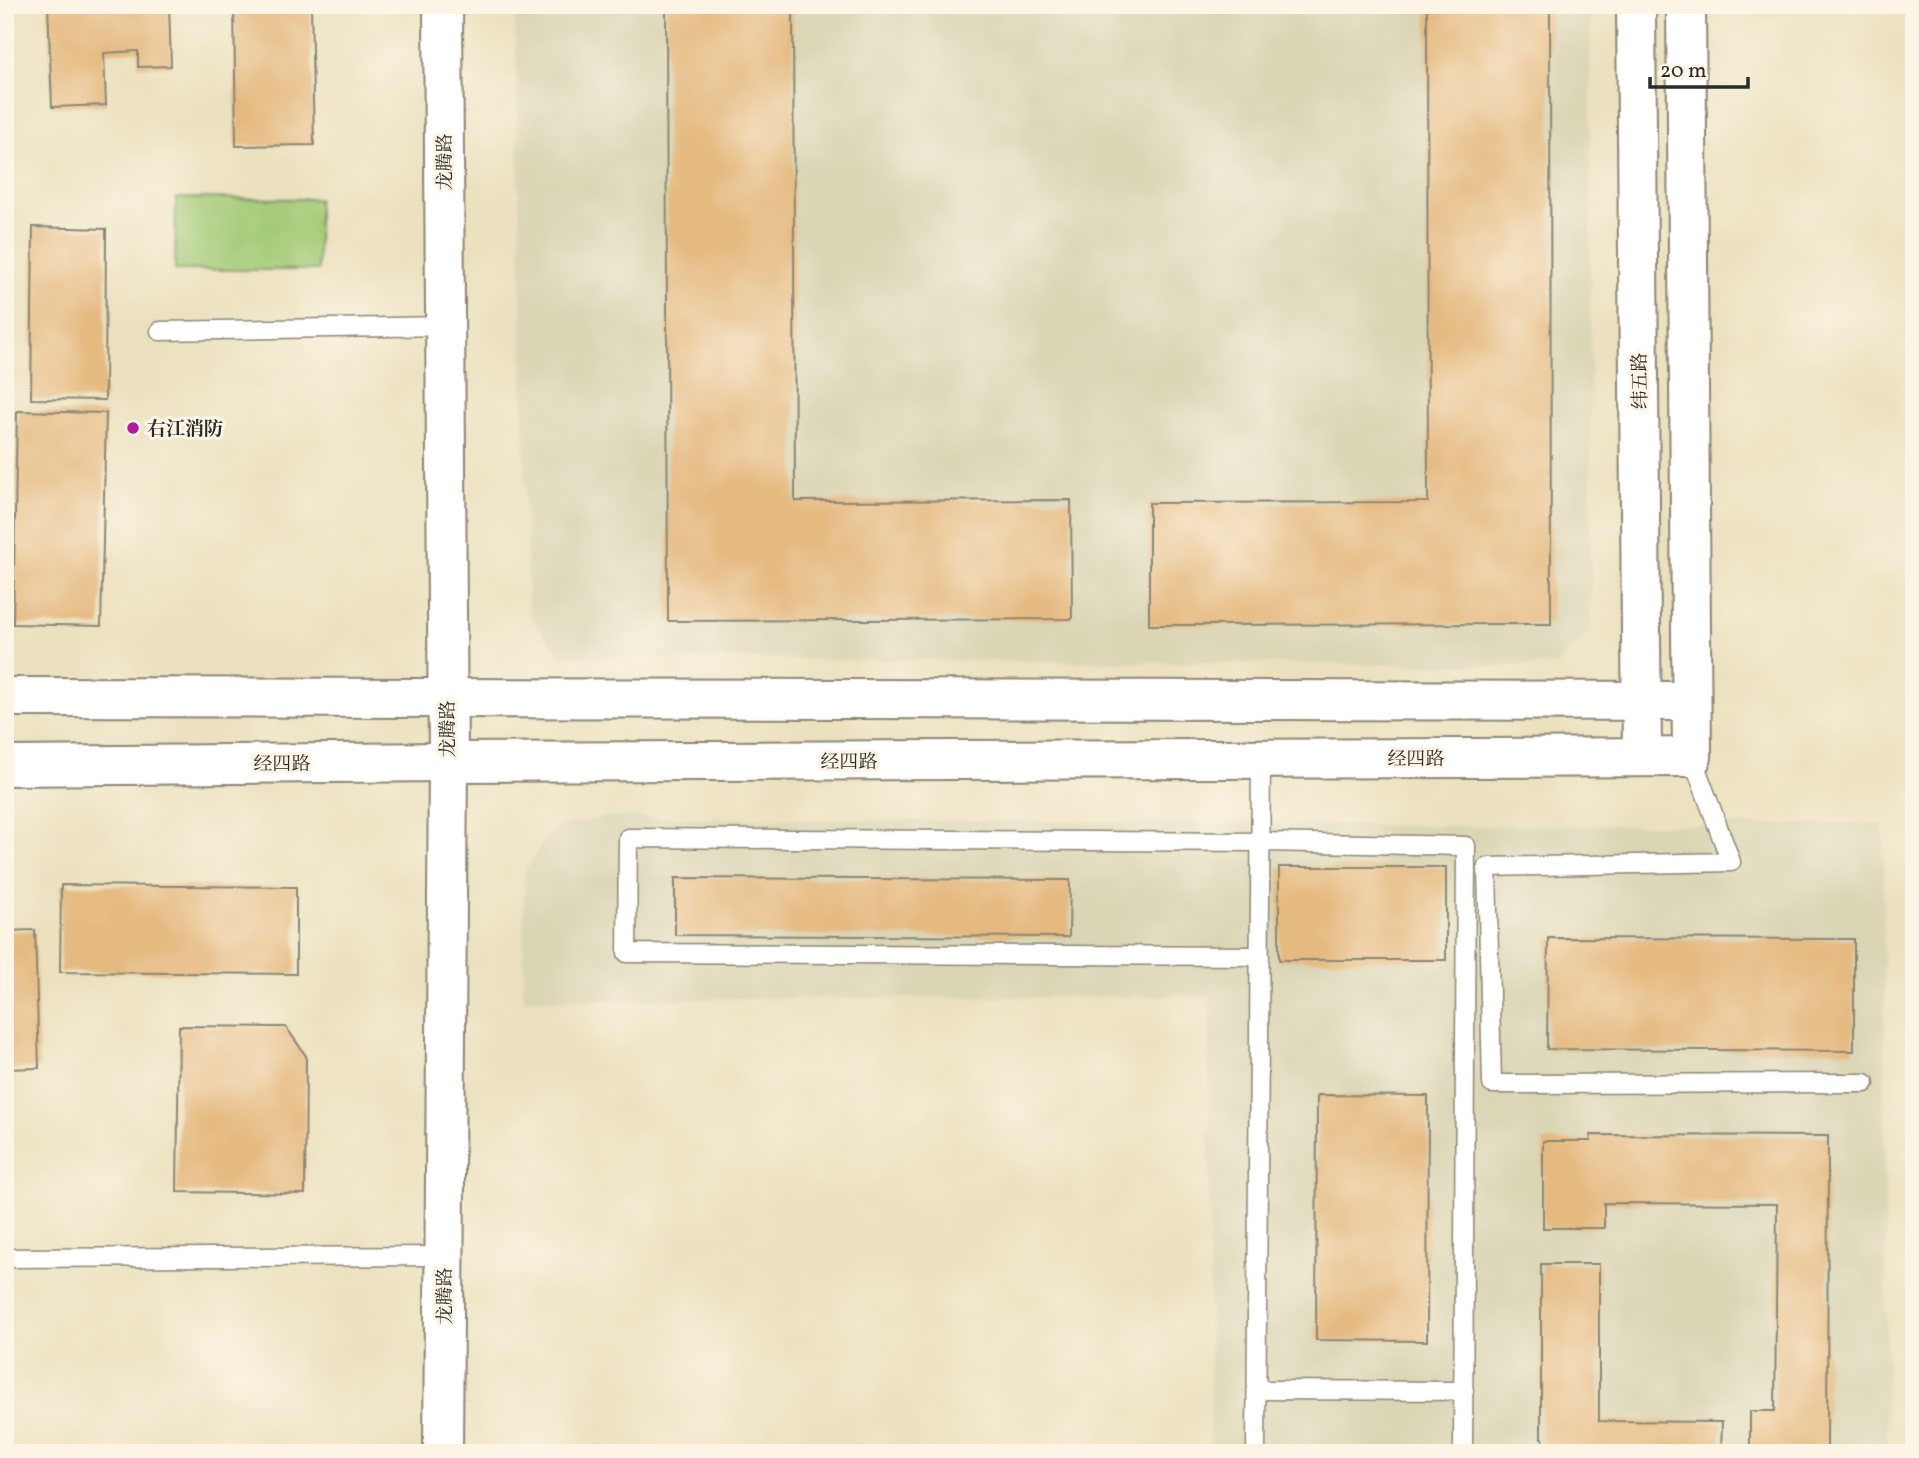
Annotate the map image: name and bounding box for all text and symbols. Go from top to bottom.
scale bar [1650,46,1748,90]
text: 20 m [1660,57,1706,86]
street label: 龙腾路 [433,133,459,191]
street label: 纬五路 [1628,352,1654,410]
place label: 右江消防 [147,417,223,443]
marker: 右江消防 [125,420,141,436]
street label: 龙腾路 [436,700,462,758]
street label: 经四路 [1387,747,1445,773]
street label: 经四路 [820,750,878,776]
street label: 经四路 [253,752,311,778]
street label: 龙腾路 [433,1267,459,1325]

